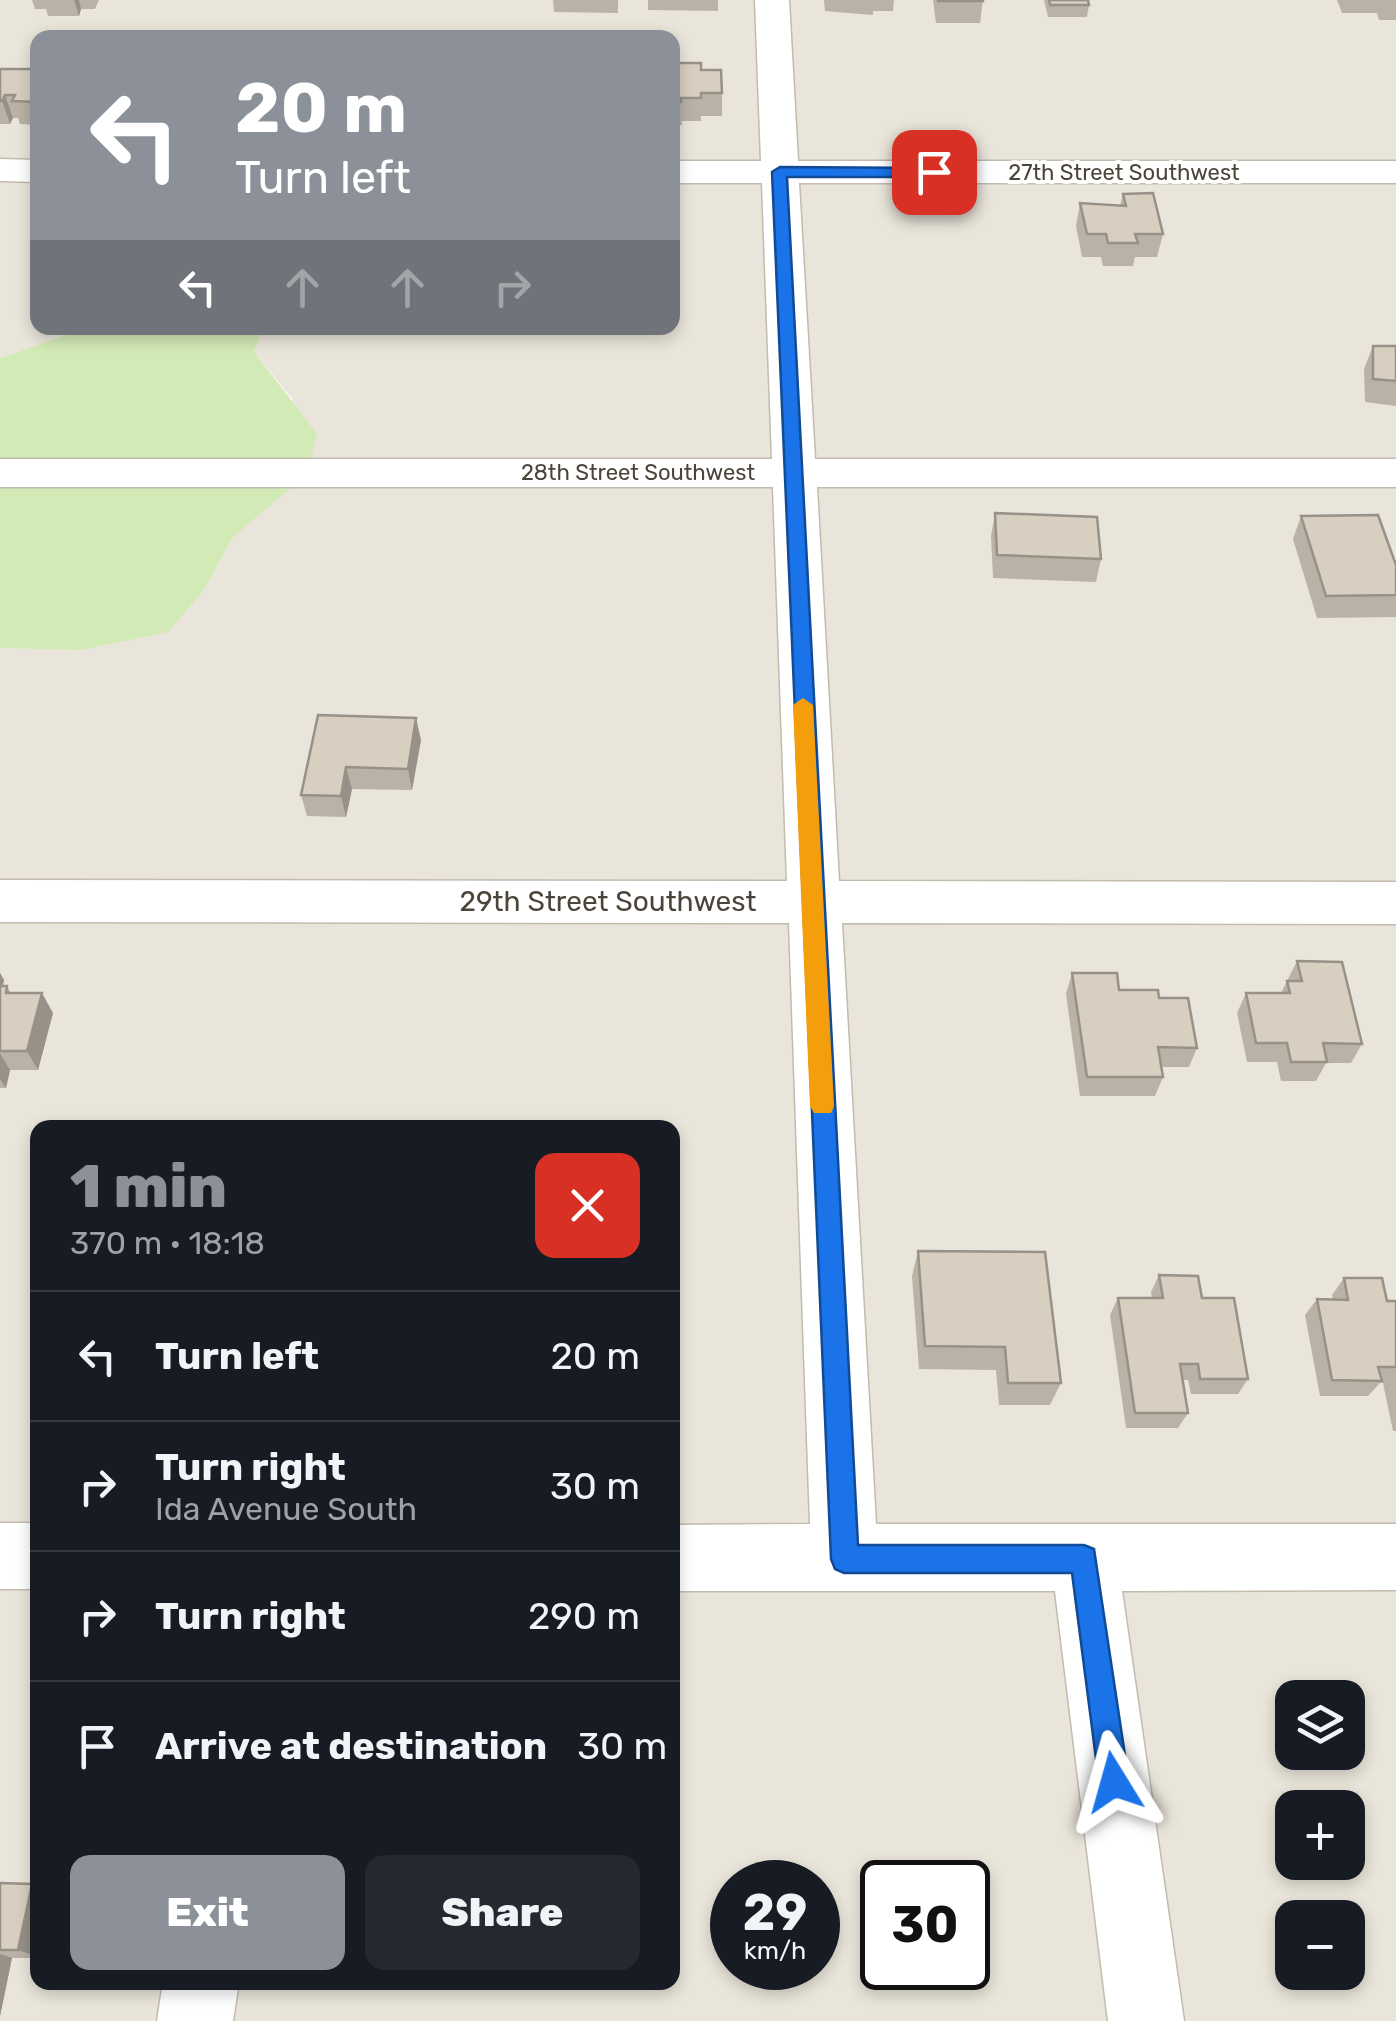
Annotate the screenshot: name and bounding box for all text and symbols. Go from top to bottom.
text: 20 m [235,67,407,150]
icon: left [70,70,200,200]
pin [892,130,977,215]
icon: arrive [907,145,962,200]
text: Turn left [235,151,411,204]
street label: 27th Street Southwest [1008,159,1240,186]
icon: left [170,260,225,315]
icon: ahead [275,260,330,315]
icon: ahead [380,260,435,315]
icon: right [485,260,540,315]
street label: 28th Street Southwest [521,459,755,486]
street label: 29th Street Southwest [460,885,756,918]
text: 1 min [70,1151,227,1222]
button: close [535,1153,640,1258]
text: 370 m · 18:18 [70,1224,265,1262]
icon: left [70,1329,125,1384]
text: Turn left [155,1333,319,1379]
text: 20 m [550,1333,640,1379]
text: Turn right [155,1444,346,1490]
icon: right [70,1459,125,1514]
text: 30 m [550,1463,640,1509]
text: Ida Avenue South [155,1490,417,1528]
icon: right [70,1589,125,1644]
text: Turn right [155,1593,346,1639]
text: 290 m [528,1593,640,1639]
map controls [1275,1680,1365,1990]
button: layers [1275,1680,1365,1770]
icon: arrive [70,1719,125,1774]
text: Arrive at destination [155,1723,547,1769]
text: 30 m [577,1723,667,1769]
position arrow [1062,1730,1166,1834]
button: + [1275,1790,1365,1880]
button: Exit [70,1855,345,1970]
button: Share [365,1855,640,1970]
speed limit sign: 30 [860,1860,990,1990]
text: 29 [743,1883,807,1943]
button: − [1275,1900,1365,1990]
text: km/h [744,1936,806,1965]

